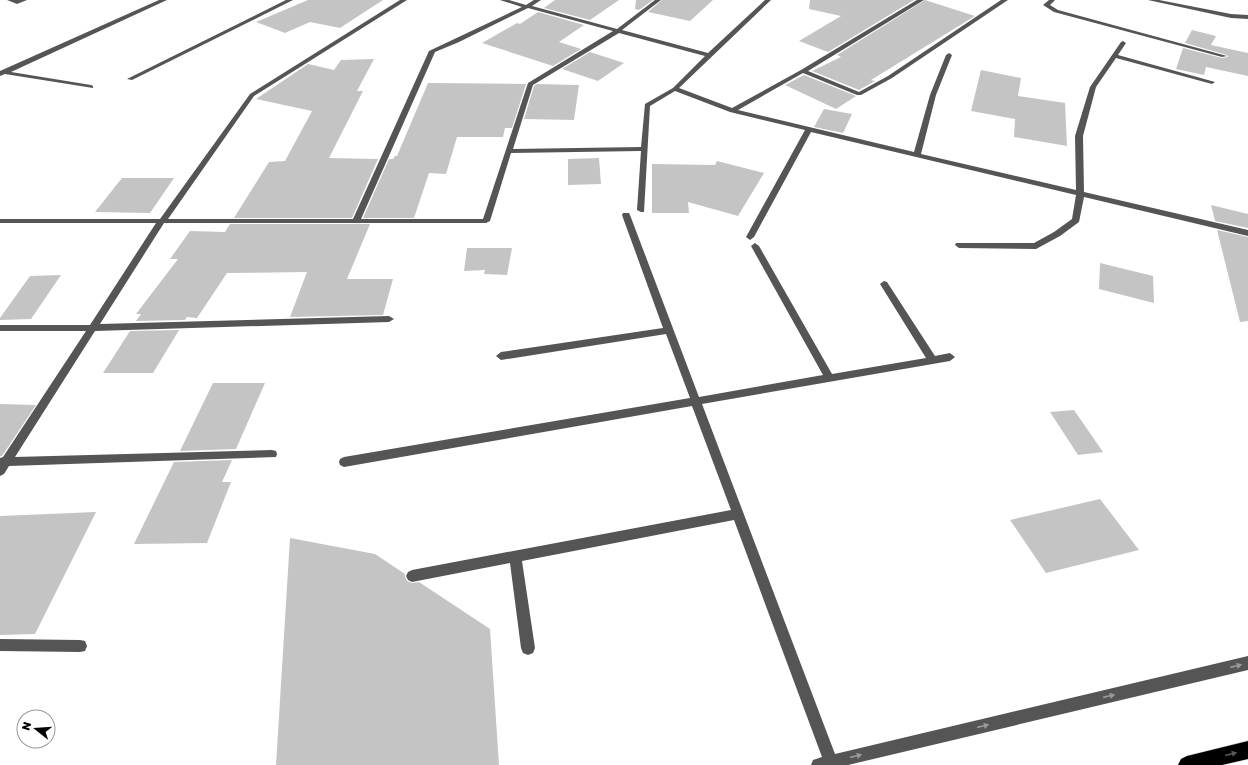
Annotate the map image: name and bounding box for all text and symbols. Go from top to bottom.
one-way arrow [1230,663,1242,669]
one-way arrow [1103,693,1115,699]
north arrow [16,709,56,749]
text: N [19,720,33,732]
one-way arrow [977,723,989,729]
one-way arrow [1226,751,1238,757]
one-way arrow [850,753,862,759]

